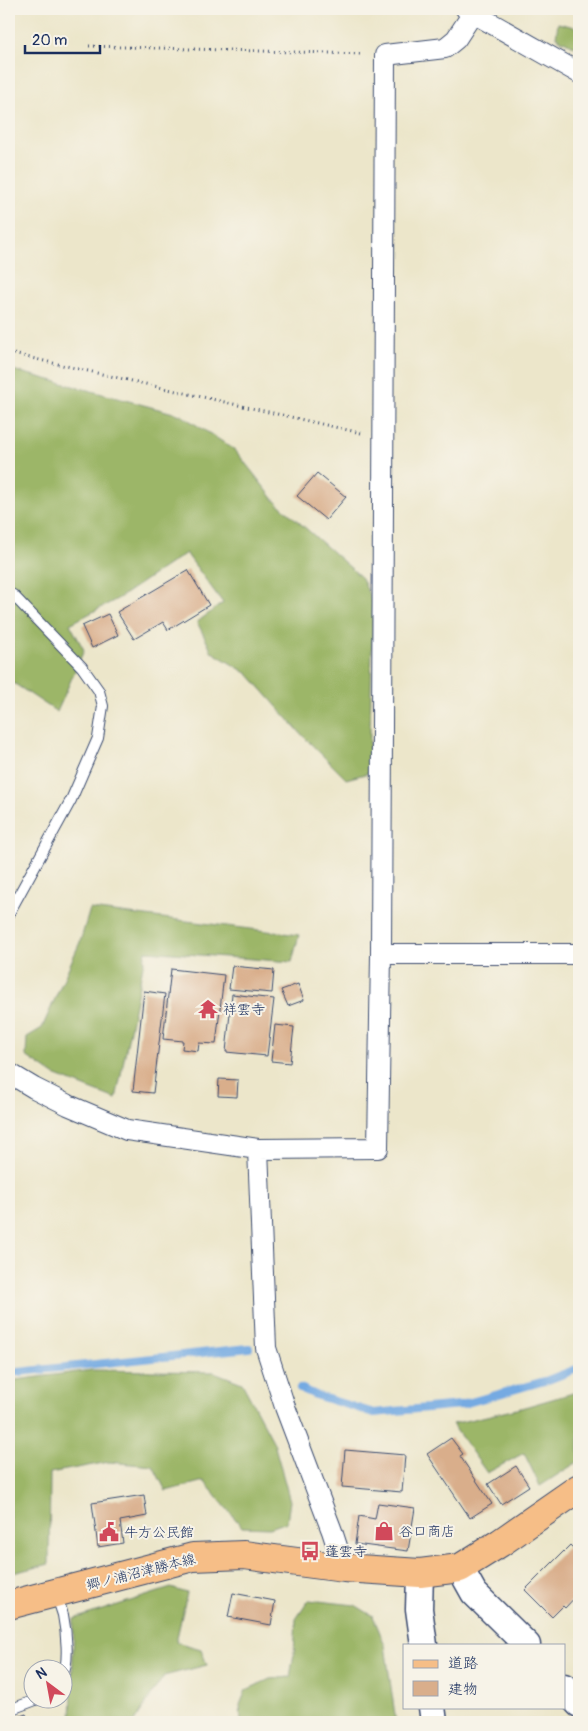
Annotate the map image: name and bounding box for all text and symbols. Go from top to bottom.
scale bar [25,22,100,54]
text: 20 m [32,31,67,50]
temple icon: 祥雲寺 [197,998,219,1020]
place label: 祥雲寺 [223,1001,265,1018]
shop icon: 谷口商店 [373,1520,395,1542]
public building icon: 牛方公民館 [98,1521,120,1543]
place label: 谷口商店 [399,1523,455,1540]
place label: 牛方公民館 [124,1524,194,1541]
bus stop icon: 蓬雲寺 [299,1540,321,1562]
place label: 蓬雲寺 [325,1543,367,1560]
street label: 郷ノ浦沼津勝本線 [85,1550,197,1594]
legend [403,1644,566,1708]
text: 道路 [448,1654,478,1673]
north arrow [22,1658,72,1708]
text: N [33,1664,50,1683]
text: 建物 [448,1680,478,1699]

